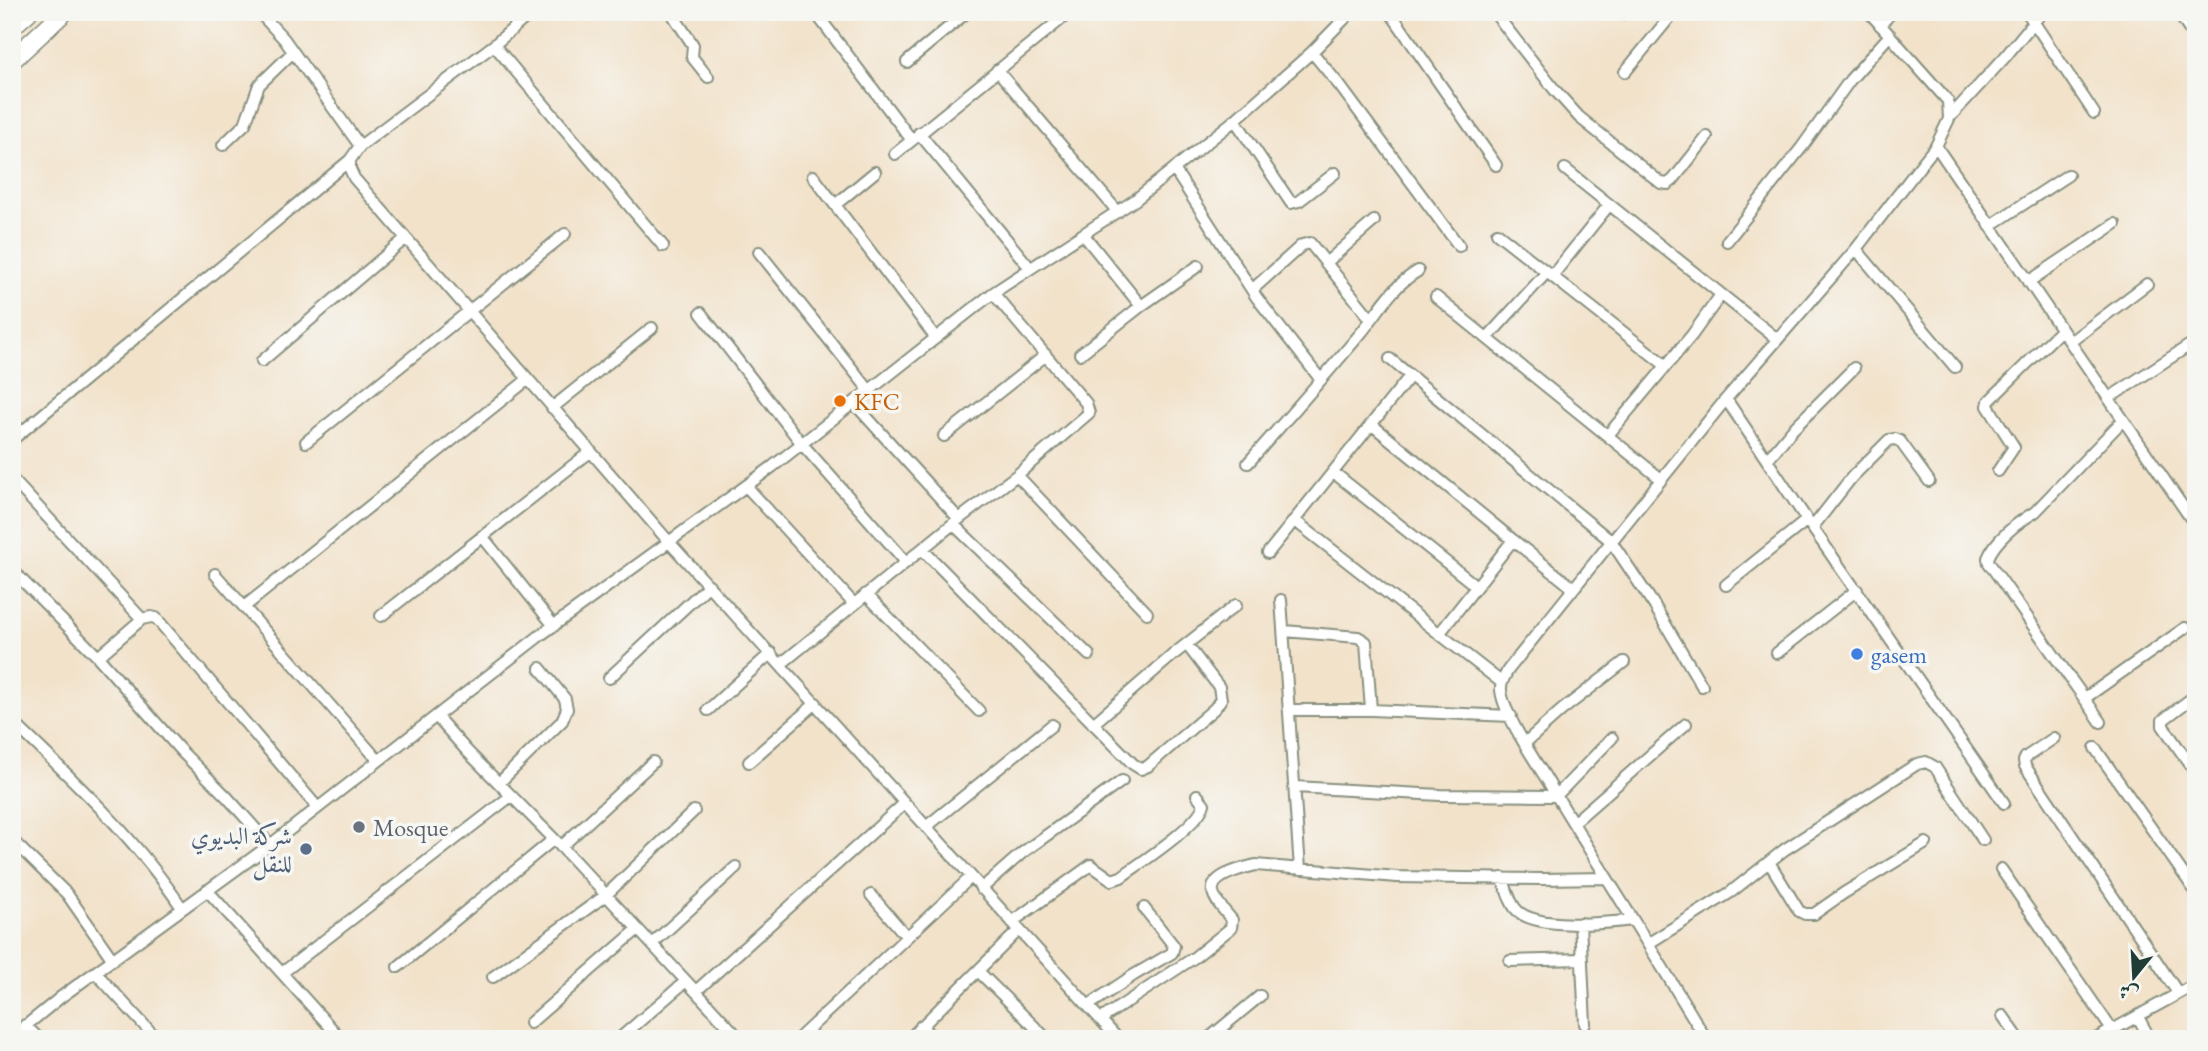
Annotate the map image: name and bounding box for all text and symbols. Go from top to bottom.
place label: KFC [854,386,900,417]
marker: KFC [832,393,848,409]
place label: gasem [1871,639,1927,670]
marker: gasem [1849,646,1865,662]
place label: Mosque [373,812,448,843]
marker: Mosque [351,819,367,835]
place label: شركة البديوي للنقل [191,820,292,881]
marker: شركة البديوي للنقل [298,841,314,857]
north arrow [2100,942,2170,1012]
text: ش [2116,978,2142,1007]

